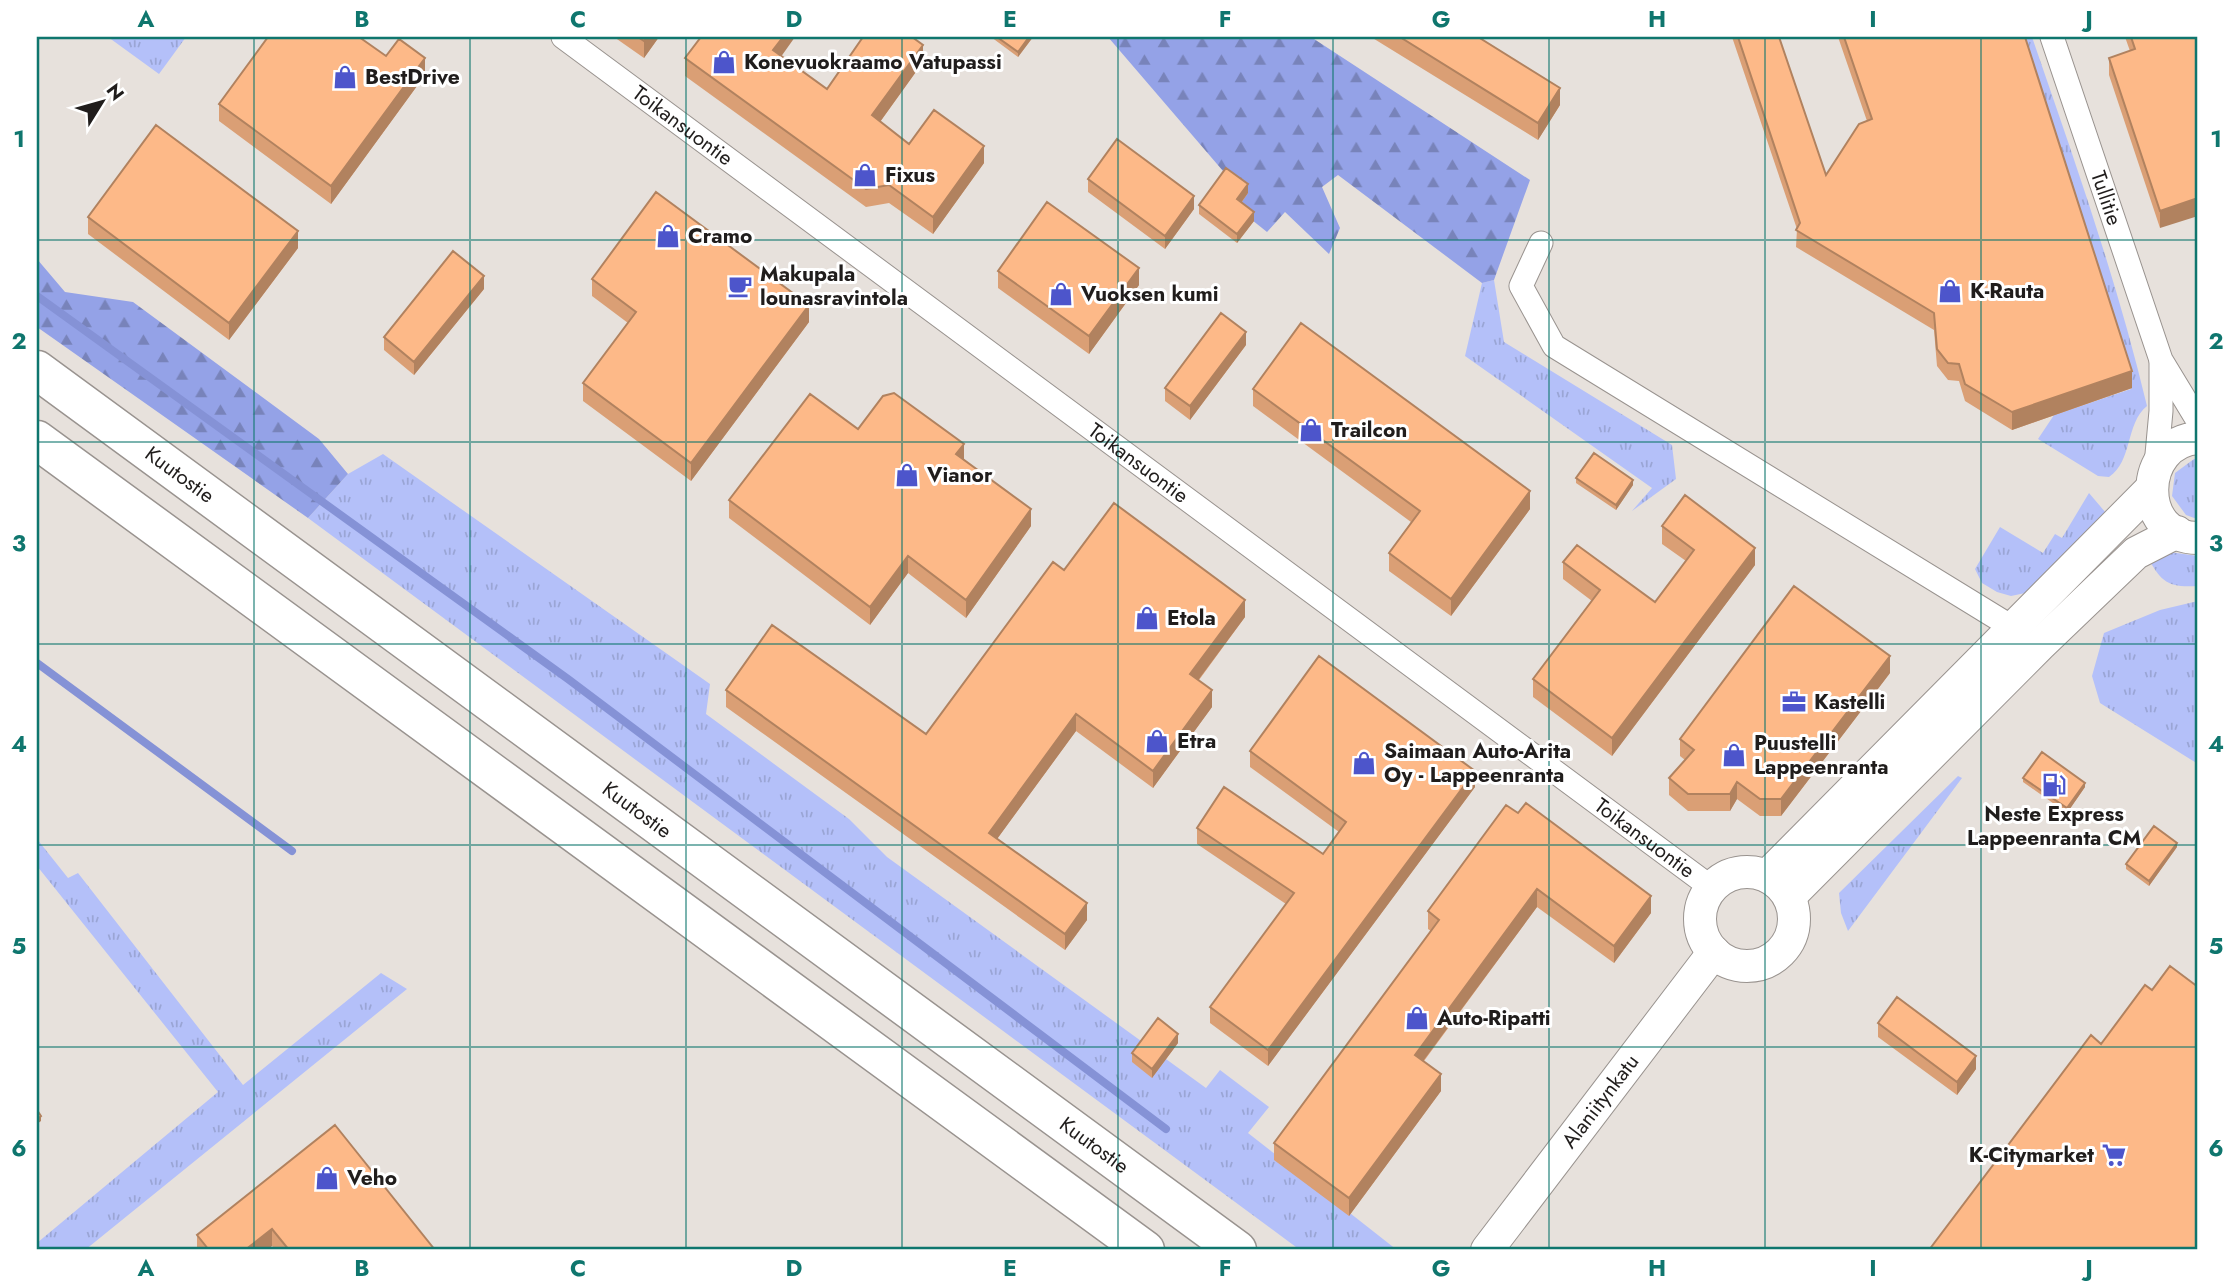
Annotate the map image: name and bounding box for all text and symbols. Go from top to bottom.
text: A [137,2,155,36]
text: B [354,2,370,36]
text: C [570,2,586,36]
text: D [786,2,803,36]
text: E [1003,2,1017,36]
text: F [1219,2,1231,36]
text: G [1432,2,1450,36]
text: H [1648,2,1666,36]
text: I [1869,2,1877,36]
text: J [2081,2,2093,36]
place label: Konevuokraamo Vatupassi [744,47,1002,77]
shop icon: Konevuokraamo Vatupassi [710,48,738,76]
place label: BestDrive [365,62,460,92]
shop icon: BestDrive [331,63,359,91]
north arrow [66,66,136,136]
text: N [100,78,131,106]
street label: Toikansuontie [626,78,739,173]
text: 1 [13,122,25,156]
text: 1 [2210,122,2222,156]
place label: Fixus [885,160,935,190]
shop icon: Fixus [851,161,879,189]
street label: Tullitie [2083,167,2130,229]
place label: Cramo [688,221,752,251]
shop icon: Cramo [654,222,682,250]
place label: Makupala lounasravintola [760,259,908,313]
cafe icon: Makupala lounasravintola [726,272,754,300]
place label: K-Rauta [1970,276,2044,306]
shop icon: K-Rauta [1936,277,1964,305]
place label: Vuoksen kumi [1080,279,1219,309]
shop icon: Vuoksen kumi [1047,280,1075,308]
text: 2 [11,324,27,358]
text: 2 [2208,324,2224,358]
place label: Trailcon [1331,415,1407,445]
street label: Toikansuontie [1082,416,1195,511]
shop icon: Trailcon [1297,416,1325,444]
street label: Kuutostie [139,439,221,510]
place label: Vianor [926,460,993,490]
shop icon: Vianor [893,461,921,489]
text: 3 [12,526,26,560]
text: 3 [2209,526,2223,560]
place label: Etola [1167,603,1216,633]
shop icon: Etola [1133,604,1161,632]
place label: Kastelli [1814,687,1885,717]
office icon: Kastelli [1780,688,1808,716]
place label: Etra [1177,726,1216,756]
text: 4 [11,727,27,761]
shop icon: Etra [1143,727,1171,755]
text: 4 [2208,727,2224,761]
place label: Puustelli Lappeenranta [1754,728,1888,782]
place label: Saimaan Auto-Arita Oy - Lappeenranta [1384,736,1571,790]
shop icon: Puustelli Lappeenranta [1720,741,1748,769]
shop icon: Saimaan Auto-Arita Oy - Lappeenranta [1350,749,1378,777]
fuel station icon: Neste Express Lappeenranta CM [2040,771,2068,799]
street label: Kuutostie [596,774,678,846]
street label: Toikansuontie [1588,791,1701,885]
place label: Neste Express Lappeenranta CM [1967,799,2141,853]
text: 5 [12,929,26,963]
text: 5 [2209,929,2223,963]
place label: Auto-Ripatti [1436,1003,1551,1033]
shop icon: Auto-Ripatti [1403,1004,1431,1032]
street label: Alaniitynkatu [1555,1048,1646,1155]
street label: Kuutostie [1053,1110,1135,1181]
text: 6 [11,1131,27,1165]
text: 6 [2208,1131,2224,1165]
place label: K-Citymarket [1969,1140,2094,1170]
supermarket icon: K-Citymarket [2100,1141,2128,1169]
place label: Veho [346,1163,397,1193]
shop icon: Veho [313,1164,341,1192]
text: A [137,1251,155,1285]
text: B [354,1251,370,1285]
text: C [570,1251,586,1285]
text: D [786,1251,803,1285]
text: E [1003,1251,1017,1285]
text: F [1219,1251,1231,1285]
text: G [1432,1251,1450,1285]
text: H [1648,1251,1666,1285]
text: I [1869,1251,1877,1285]
text: J [2081,1251,2093,1285]

